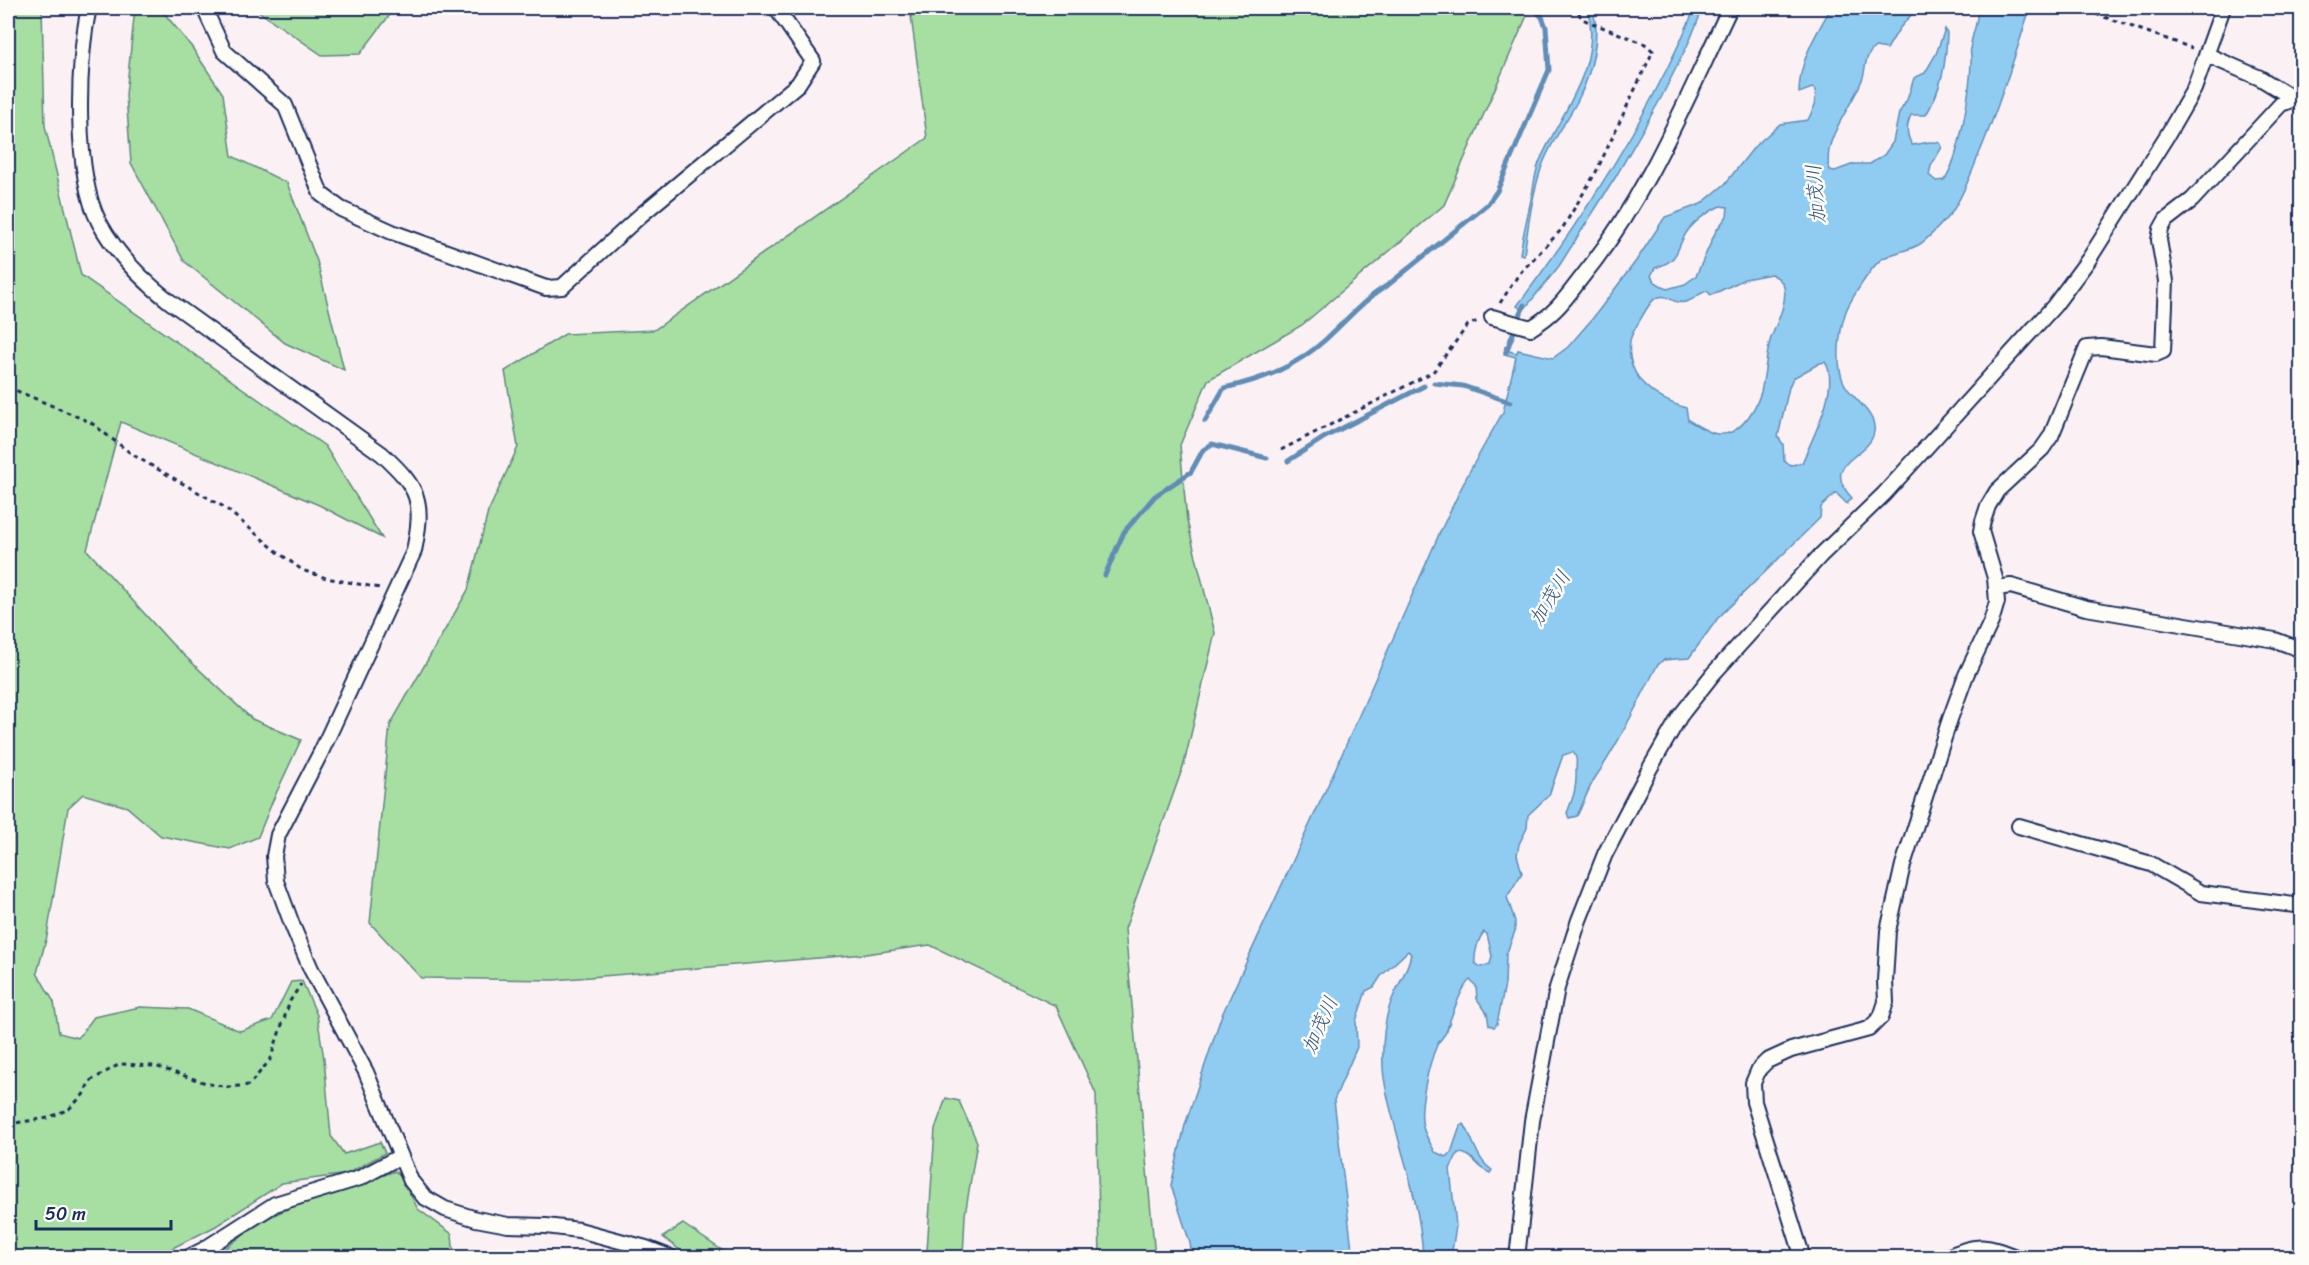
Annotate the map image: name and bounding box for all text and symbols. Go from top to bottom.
water label: 加茂川 [1796,163,1836,225]
water label: 加茂川 [1520,563,1580,633]
water label: 加茂川 [1292,990,1348,1060]
scale bar [36,1193,171,1231]
text: 50 m [45,1198,86,1230]

